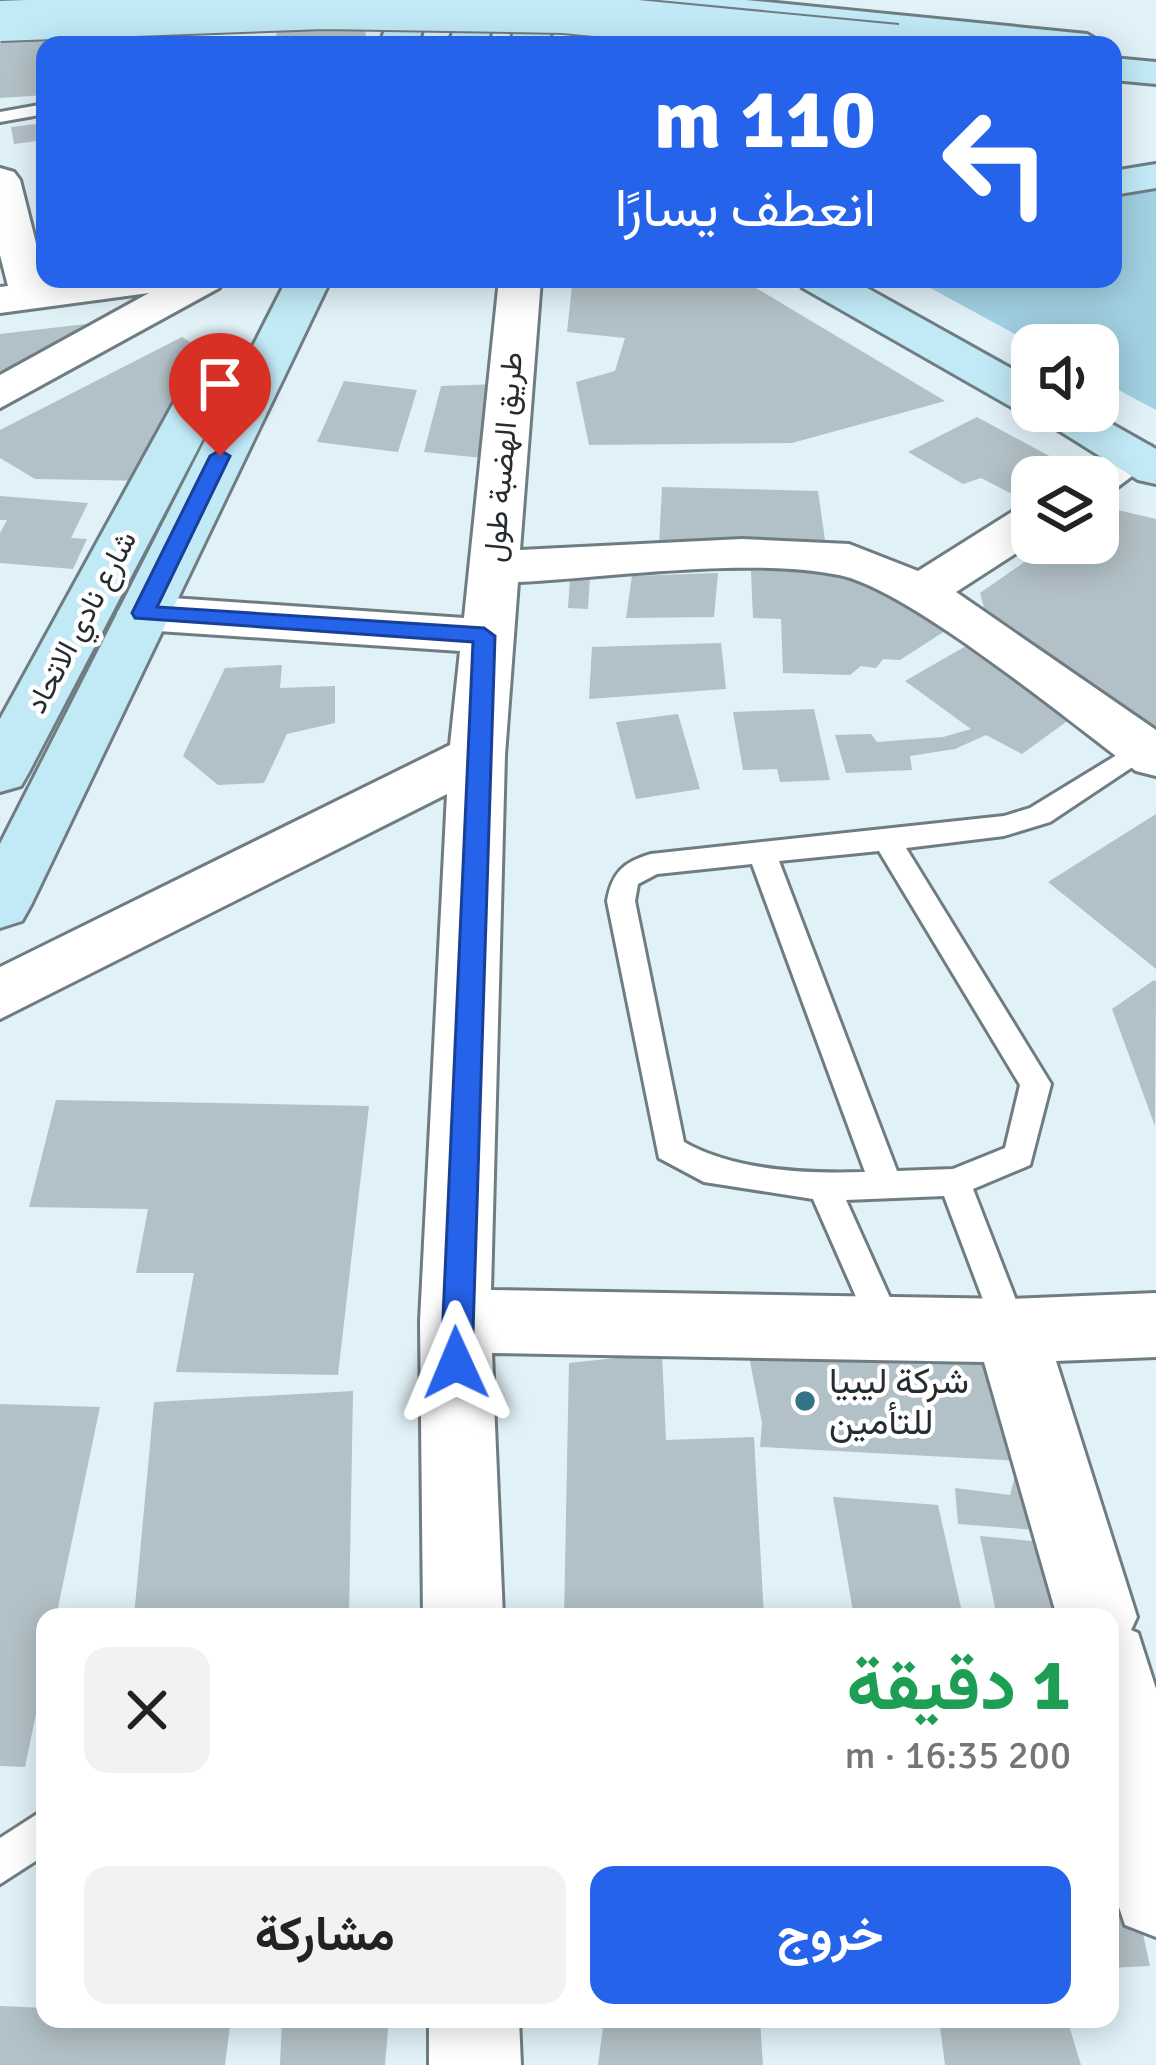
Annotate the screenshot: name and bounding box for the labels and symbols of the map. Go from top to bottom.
pin [169,333,271,456]
street label: طريق الهضبة طول [476,350,531,564]
street label: شارع نادي الاتحاد [18,525,149,722]
position arrow [393,1300,519,1426]
place label: شركة ليبيا للتأمين [829,1359,969,1445]
marker: شركة ليبيا للتأمين [792,1388,818,1414]

